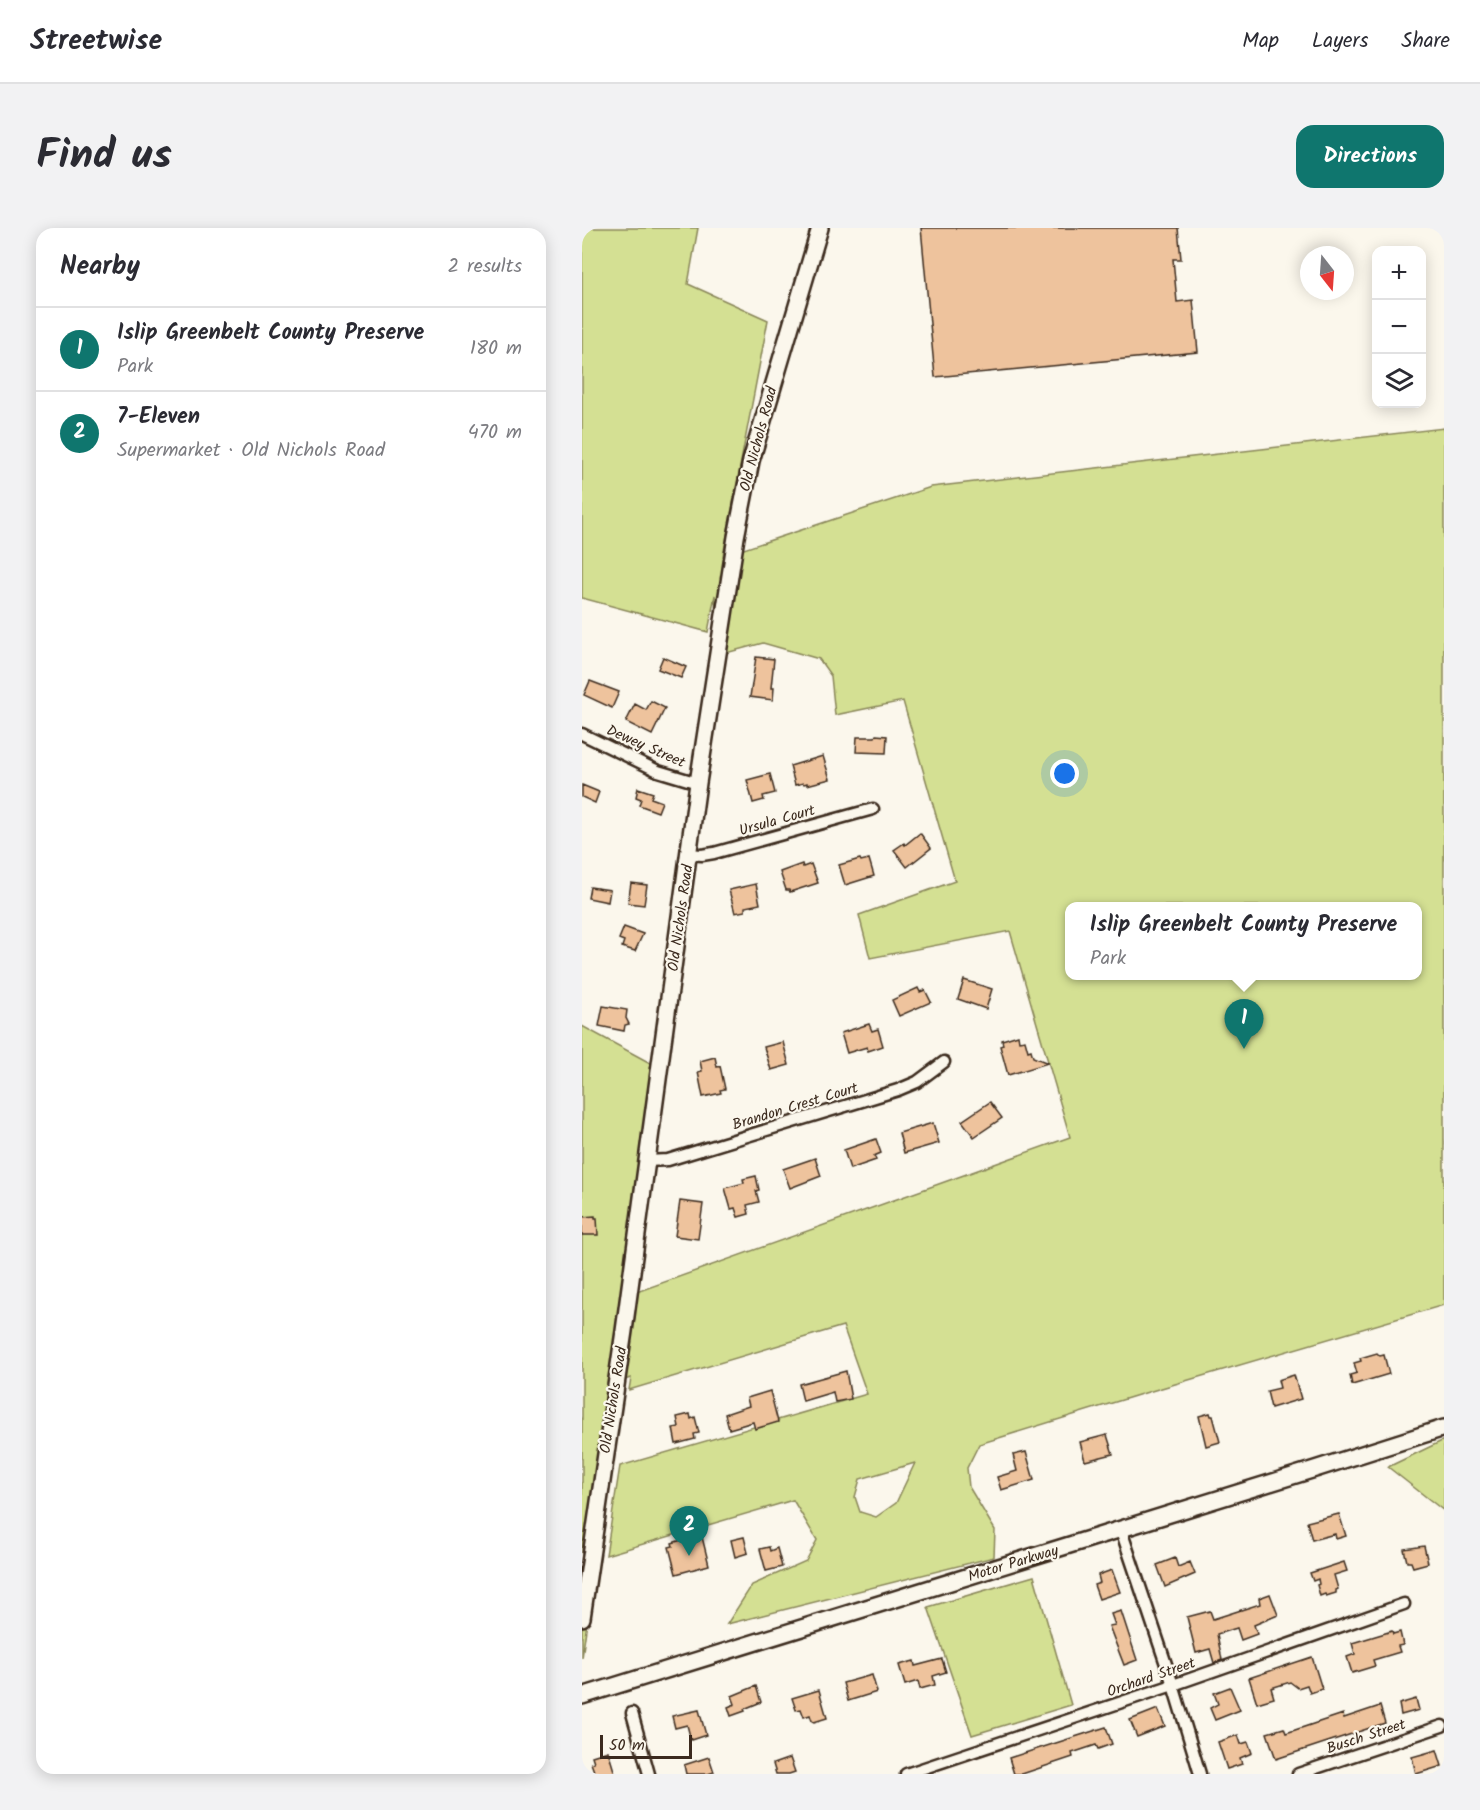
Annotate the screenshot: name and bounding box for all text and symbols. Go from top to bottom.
text: Streetwise [30,19,162,64]
text: Map [1242,25,1279,58]
text: Layers [1312,25,1368,58]
text: Share [1401,25,1450,58]
text: Find us [36,123,172,190]
button: Directions [1296,125,1444,188]
text: Nearby [60,246,140,288]
north arrow [1300,246,1354,300]
map controls [1372,246,1426,408]
button: + [1372,246,1426,300]
text: 2 results [447,251,522,283]
button: − [1372,300,1426,354]
text: Islip Greenbelt County Preserve [117,316,424,351]
text: 1 [76,333,83,365]
text: 180 m [470,333,522,365]
text: Park [117,351,153,383]
button: layers [1372,354,1426,408]
street label: Old Nichols Road [733,384,785,494]
text: 7-Eleven [117,400,200,435]
text: 2 [74,417,85,449]
text: 470 m [468,417,522,449]
text: Supermarket · Old Nichols Road [117,435,385,467]
street label: Dewey Street [602,719,689,775]
your location [1050,759,1079,788]
street label: Ursula Court [736,799,818,843]
street label: Old Nichols Road [662,863,700,973]
popup [1065,902,1422,980]
text: Islip Greenbelt County Preserve [1090,908,1397,943]
text: Park [1090,943,1126,975]
pin: 1 [1224,1000,1264,1049]
street label: Brandon Crest Court [729,1076,861,1138]
street label: Old Nichols Road [594,1345,634,1455]
pin: 2 [670,1506,708,1556]
street label: Motor Parkway [965,1539,1062,1589]
street label: Orchard Street [1104,1651,1199,1704]
street label: Busch Street [1324,1713,1409,1761]
scale bar [600,1732,692,1760]
text: 50 m [609,1733,645,1758]

